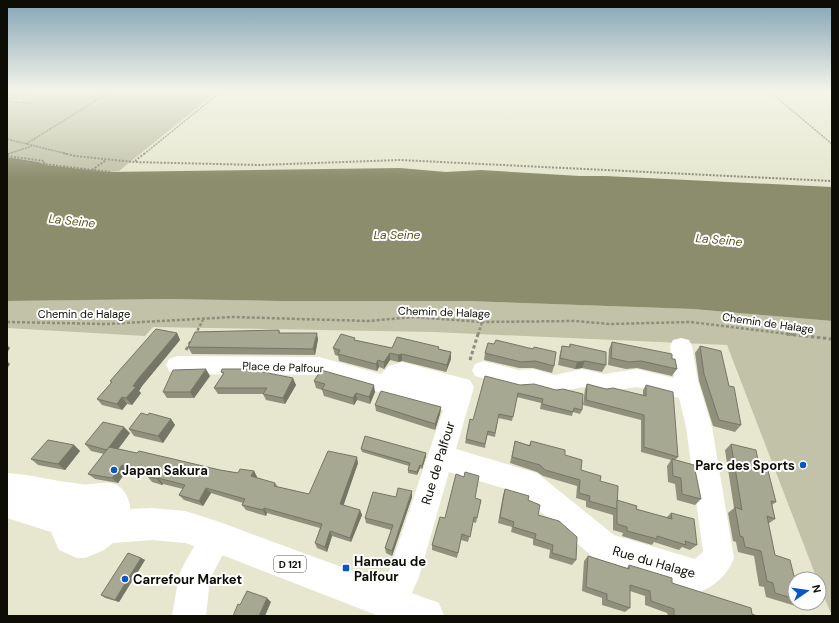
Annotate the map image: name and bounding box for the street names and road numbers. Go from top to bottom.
street label: Chemin de Halage [398,303,490,321]
street label: Chemin de Halage [38,307,130,321]
street label: Chemin de Halage [721,310,815,336]
street label: Place de Palfour [242,359,324,375]
street label: Rue de Palfour [417,419,459,507]
street label: Rue du Halage [611,542,697,582]
road number: D 121 [274,556,306,572]

